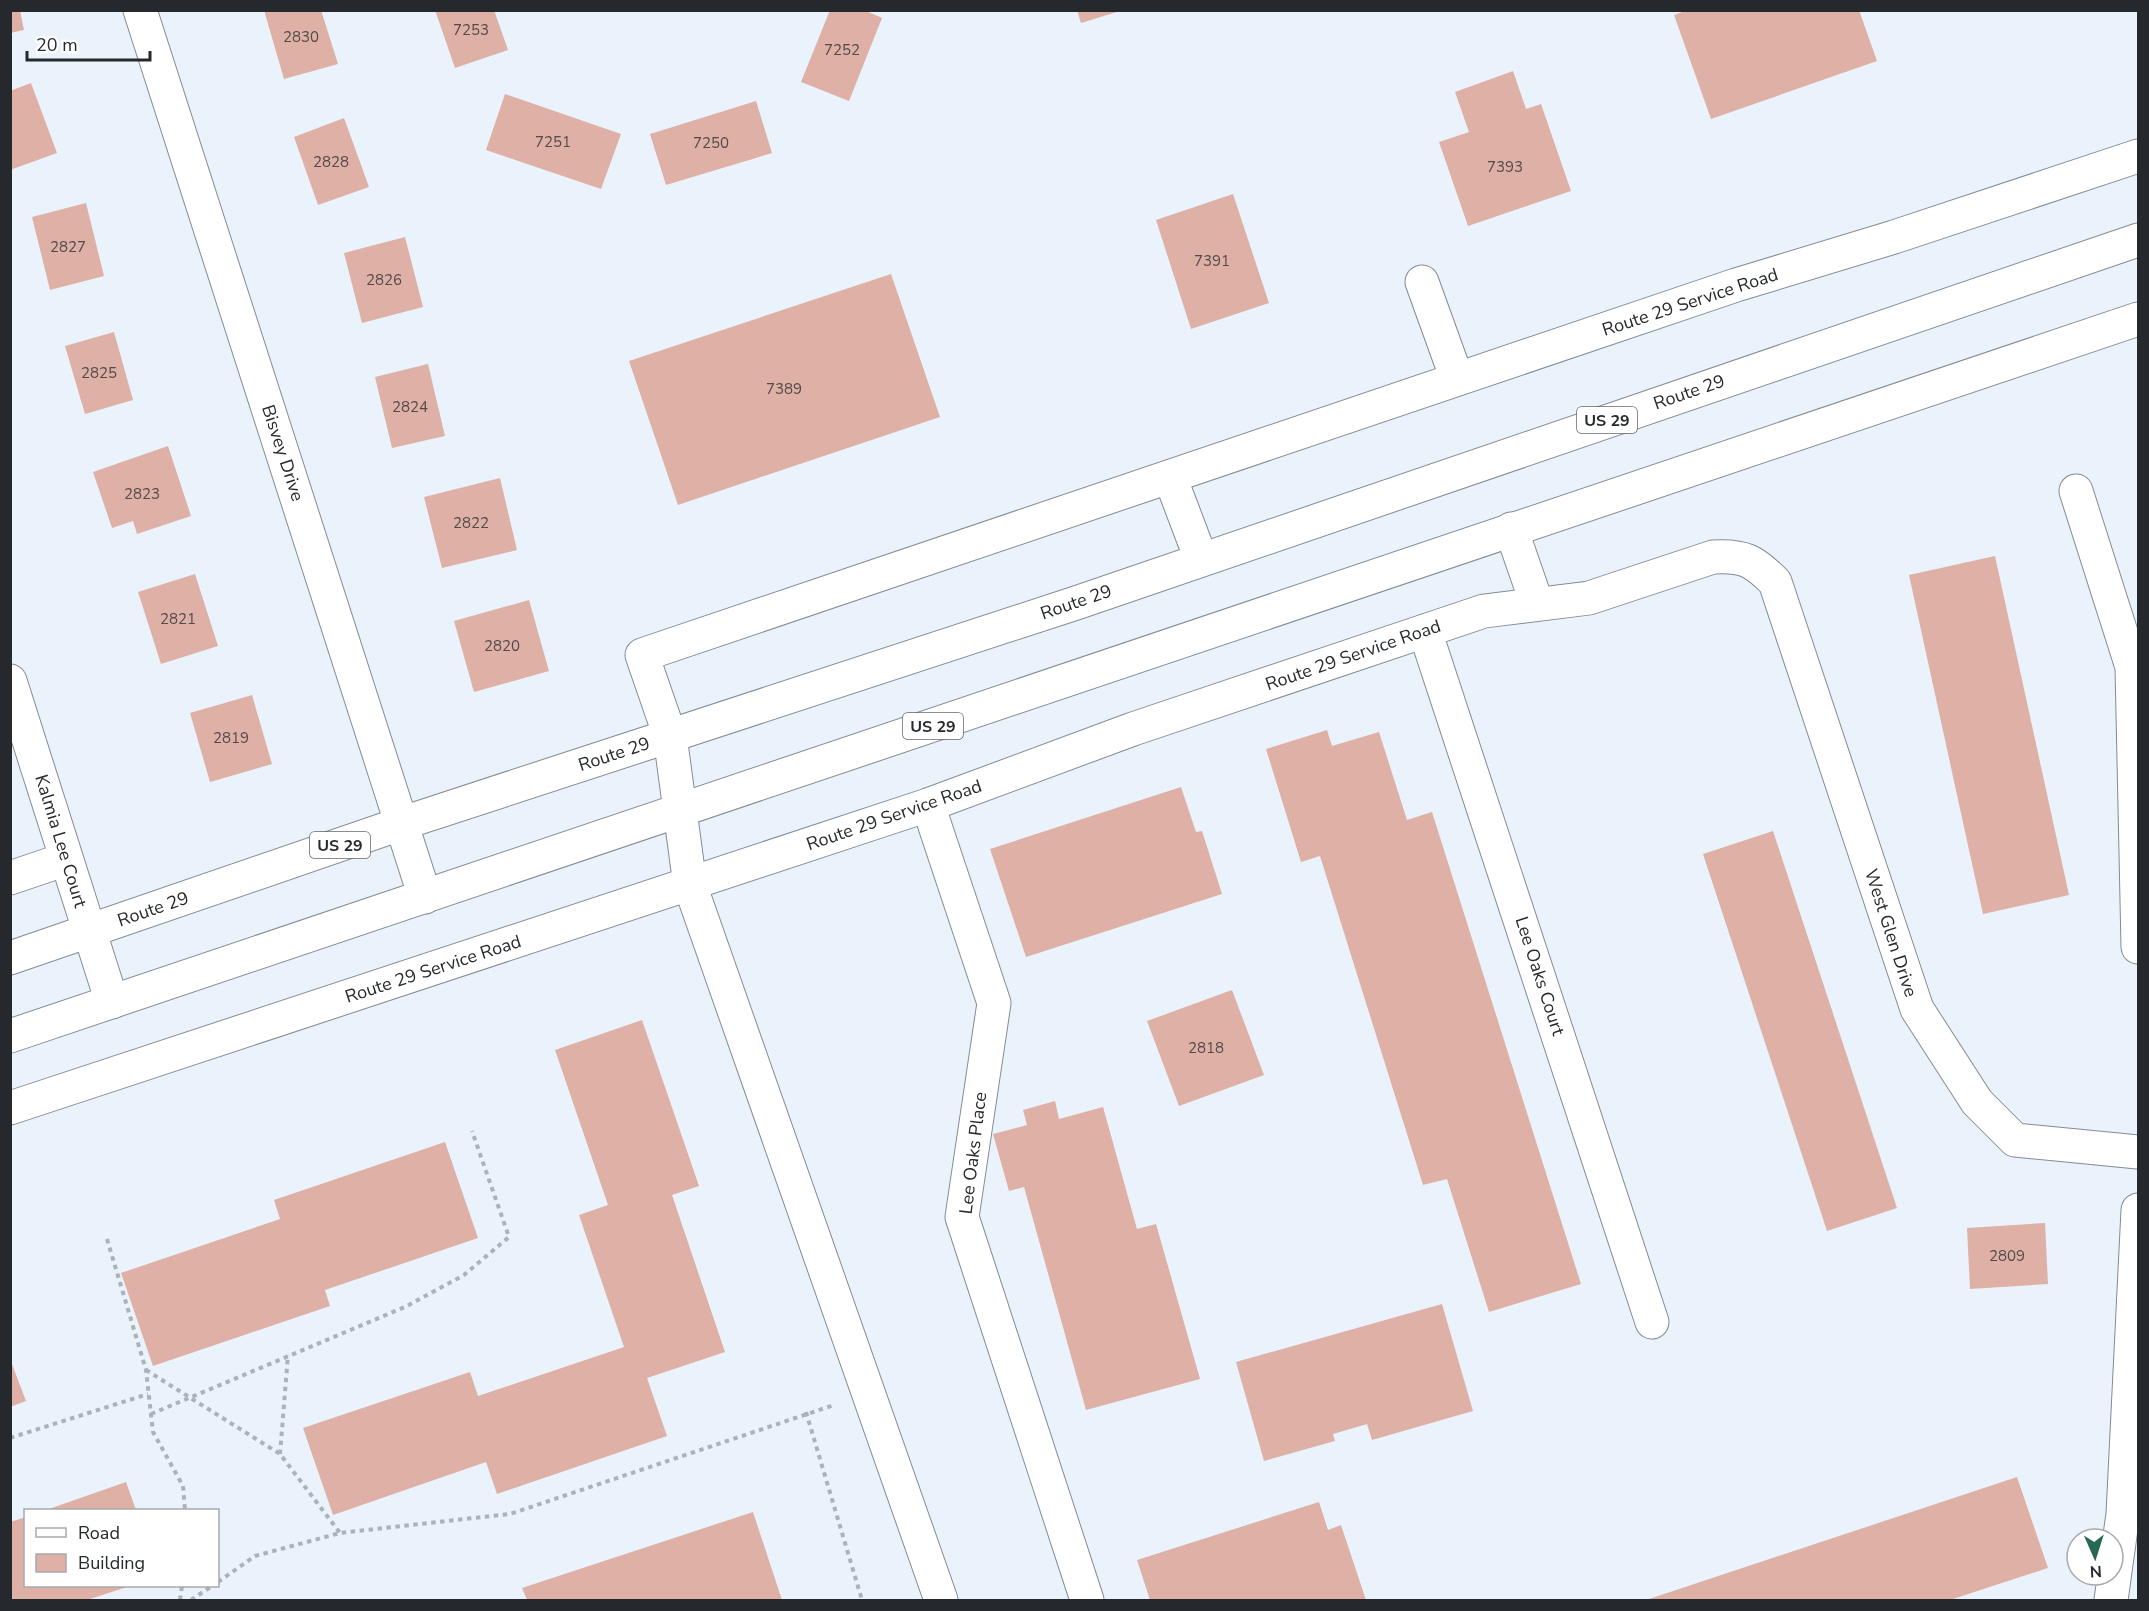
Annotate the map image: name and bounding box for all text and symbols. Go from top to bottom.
house number: 7253 [453,20,489,40]
scale bar [27,24,150,62]
house number: 2830 [283,27,319,47]
text: 20 m [36,33,78,57]
house number: 7252 [824,40,860,60]
house number: 7251 [535,132,571,152]
house number: 7250 [693,133,729,153]
house number: 2828 [313,152,349,172]
house number: 7393 [1487,157,1523,177]
house number: 2827 [50,237,86,257]
house number: 7391 [1194,251,1230,271]
street label: Route 29 Service Road [1599,262,1781,342]
house number: 2826 [366,270,402,290]
house number: 2825 [81,363,117,383]
street label: Route 29 [1650,369,1728,415]
house number: 7389 [766,379,802,399]
house number: 2824 [392,397,428,417]
street label: Bisvey Drive [256,402,310,504]
road number: US 29 [1577,407,1637,433]
house number: 2823 [124,484,160,504]
house number: 2822 [453,513,489,533]
street label: Route 29 [1037,579,1115,625]
house number: 2821 [160,609,196,629]
street label: Route 29 Service Road [1262,614,1444,696]
house number: 2820 [484,636,520,656]
road number: US 29 [903,713,963,739]
house number: 2819 [213,728,249,748]
street label: Route 29 [575,731,653,777]
street label: Kalmia Lee Court [29,771,93,911]
street label: Route 29 Service Road [803,774,985,856]
road number: US 29 [310,832,370,858]
street label: West Glen Drive [1859,866,1923,1000]
street label: Route 29 [114,886,192,932]
street label: Lee Oaks Court [1509,913,1571,1039]
street label: Route 29 Service Road [342,929,524,1009]
house number: 2818 [1188,1038,1224,1058]
street label: Lee Oaks Place [954,1091,992,1215]
house number: 2809 [1989,1246,2025,1266]
legend [24,1509,219,1587]
text: Road [78,1521,120,1545]
north arrow [2065,1527,2125,1587]
text: Building [78,1551,145,1575]
text: N [2089,1560,2102,1582]

